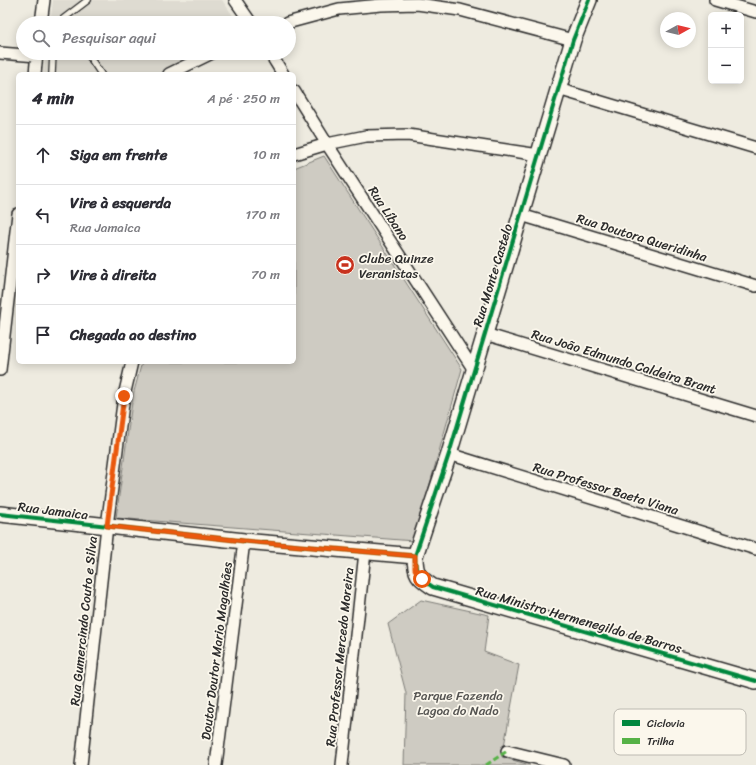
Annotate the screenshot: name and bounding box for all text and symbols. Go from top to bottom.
north arrow [660,12,696,48]
map controls [708,12,744,84]
button: + [708,12,744,48]
search box [16,16,296,60]
text: Pesquisar aqui [62,25,156,51]
icon: search [30,27,52,49]
button: − [708,48,744,84]
text: 4 min [32,83,74,113]
text: A pé · 250 m [207,87,280,110]
text: Siga em frente [70,142,167,168]
text: 10 m [253,143,280,166]
icon: ahead [32,144,54,166]
street label: Rua Líbano [362,181,415,246]
text: Vire à esquerda [70,190,171,216]
text: 170 m [245,203,280,226]
icon: left [32,204,54,226]
street label: Rua Doutora Queridinha [574,207,710,268]
text: Rua Jamaica [70,216,141,239]
street label: Rua Monte Castelo [466,220,519,330]
place label: Clube Quinze Veranistas [359,247,434,285]
sports icon: Clube Quinze Veranistas [334,254,356,276]
text: Vire à direita [70,262,156,288]
text: 70 m [251,263,280,286]
icon: right [32,264,54,286]
text: Chegada ao destino [70,322,196,348]
street label: Rua João Edmundo Caldeira Brant [529,322,719,401]
icon: arrive [32,324,54,346]
route end [115,387,133,405]
street label: Rua Professor Baeta Viana [530,455,682,522]
street label: Rua Jamaica [17,495,90,526]
street label: Rua Gumercindo Couto e Silva [63,535,104,707]
street label: Doutor Doutor Mario Magalhães [194,560,239,741]
street label: Rua Professor Mercedo Moreira [319,566,360,748]
route start [413,570,431,588]
street label: Rua Ministro Hermenegildo de Barros [473,579,685,660]
park label: Parque Fazenda Lagoa do Nado [413,684,503,722]
legend [614,709,746,755]
text: Ciclovia [647,714,685,733]
text: Trilha [647,732,675,751]

